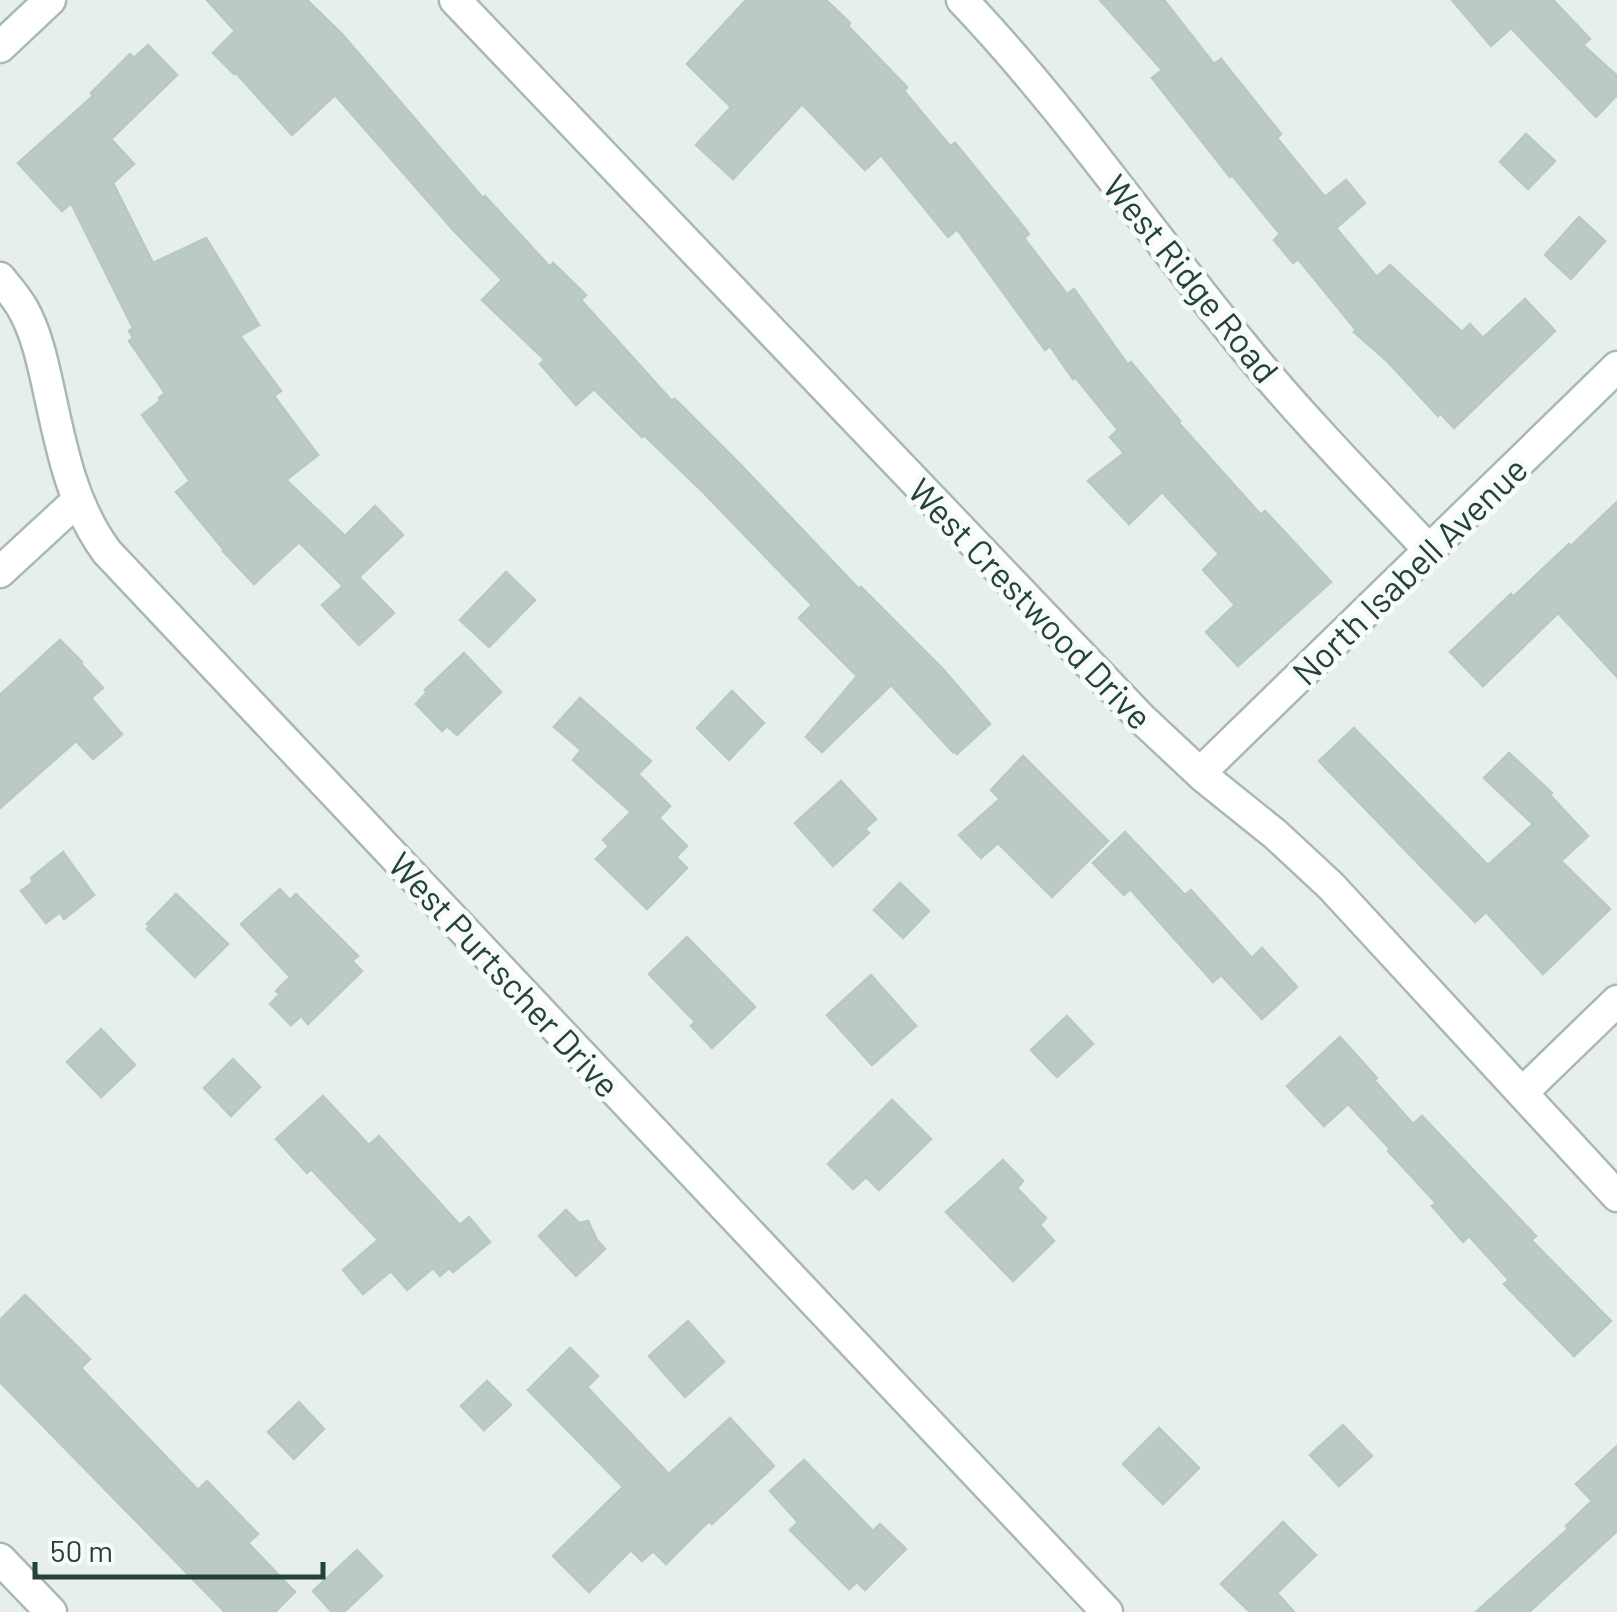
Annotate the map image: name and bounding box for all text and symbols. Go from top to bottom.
street label: West Ridge Road [1095,166,1289,390]
street label: North Isabell Avenue [1283,447,1535,693]
street label: West Crestwood Drive [900,469,1162,737]
street label: West Purtscher Drive [381,843,629,1105]
scale bar [35,1517,322,1579]
text: 50 m [50,1532,113,1568]

